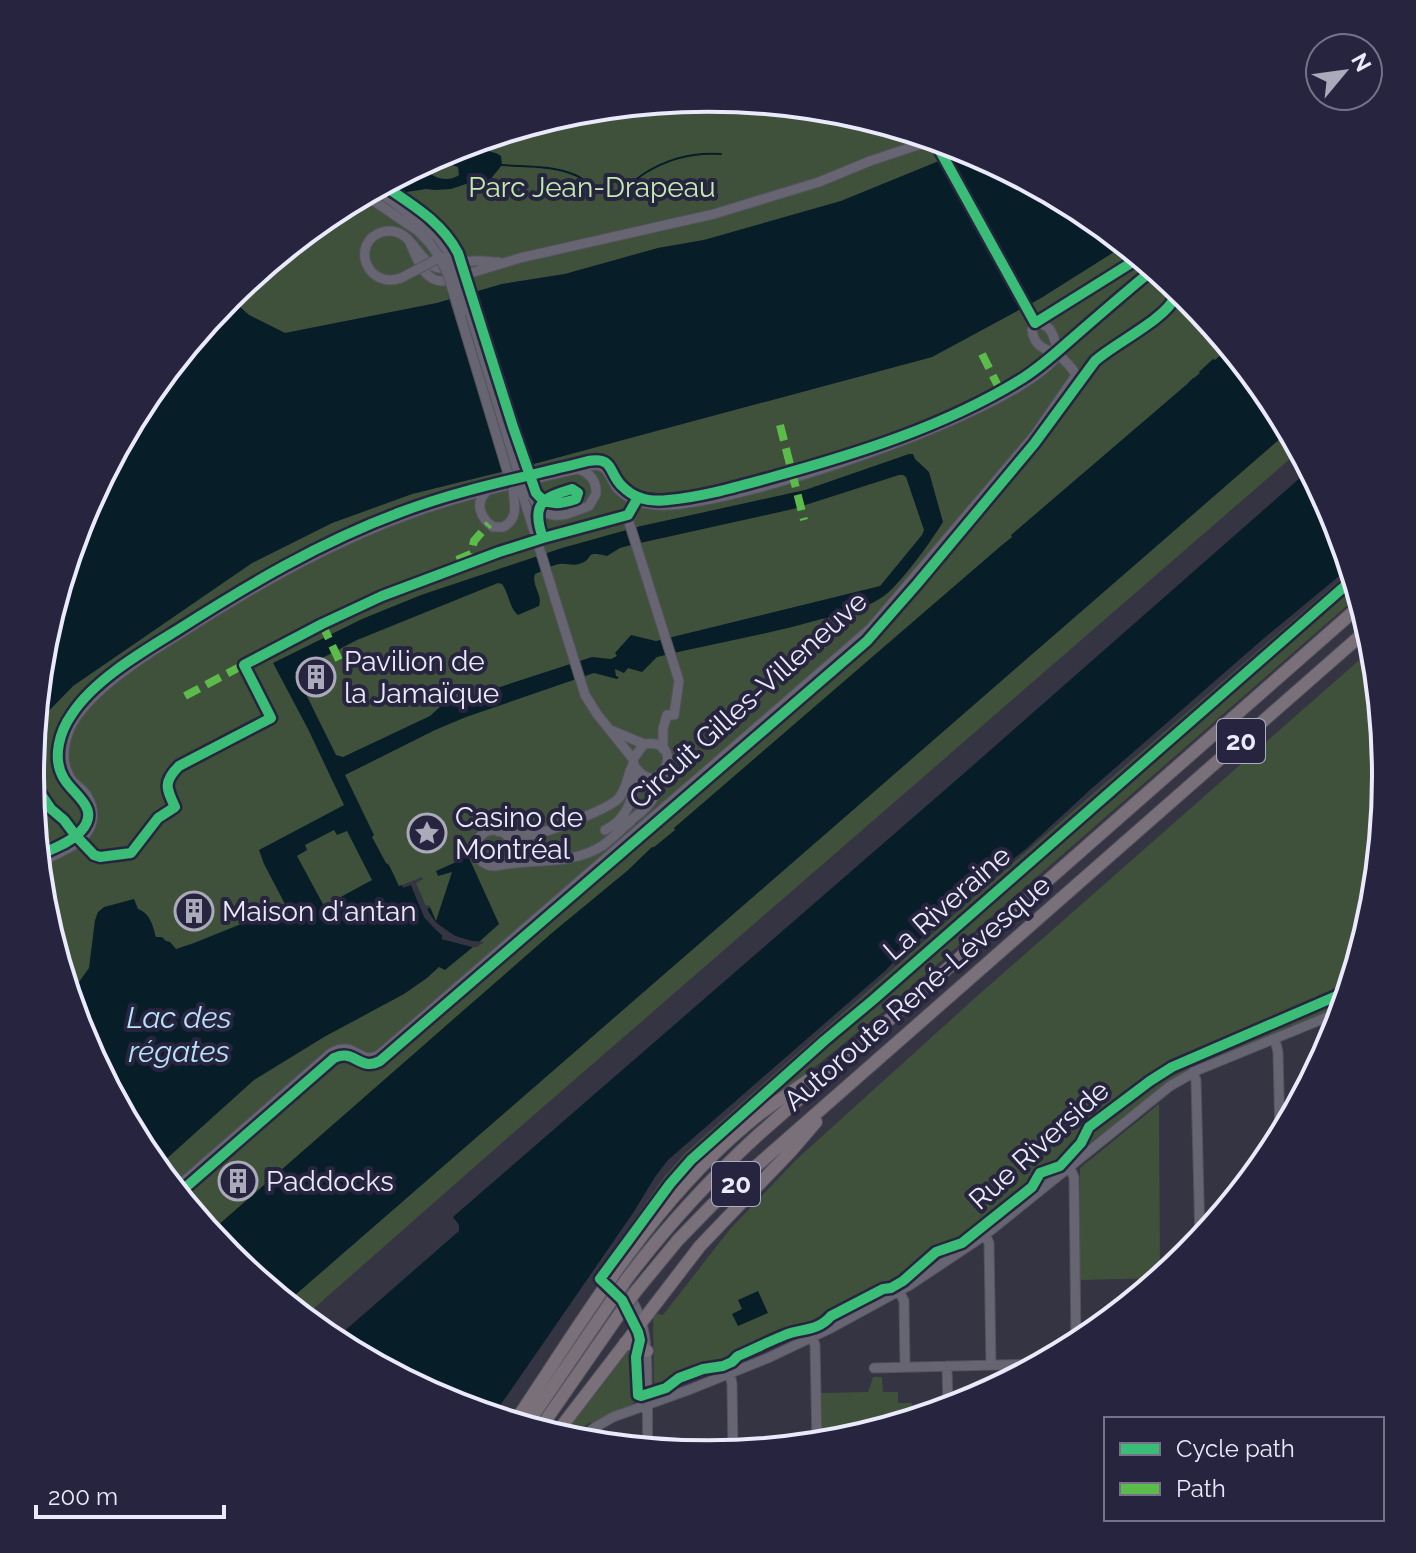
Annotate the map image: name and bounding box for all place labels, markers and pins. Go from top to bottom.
place label: Pavilion de la Jamaïque [344,645,499,710]
building icon: Pavilion de la Jamaïque [295,656,337,698]
place label: Casino de Montréal [455,801,583,866]
place icon: Casino de Montréal [406,812,448,854]
building icon: Maison d'antan [173,890,215,932]
place label: Maison d'antan [222,895,417,928]
building icon: Paddocks [217,1160,259,1202]
place label: Paddocks [266,1165,394,1198]

